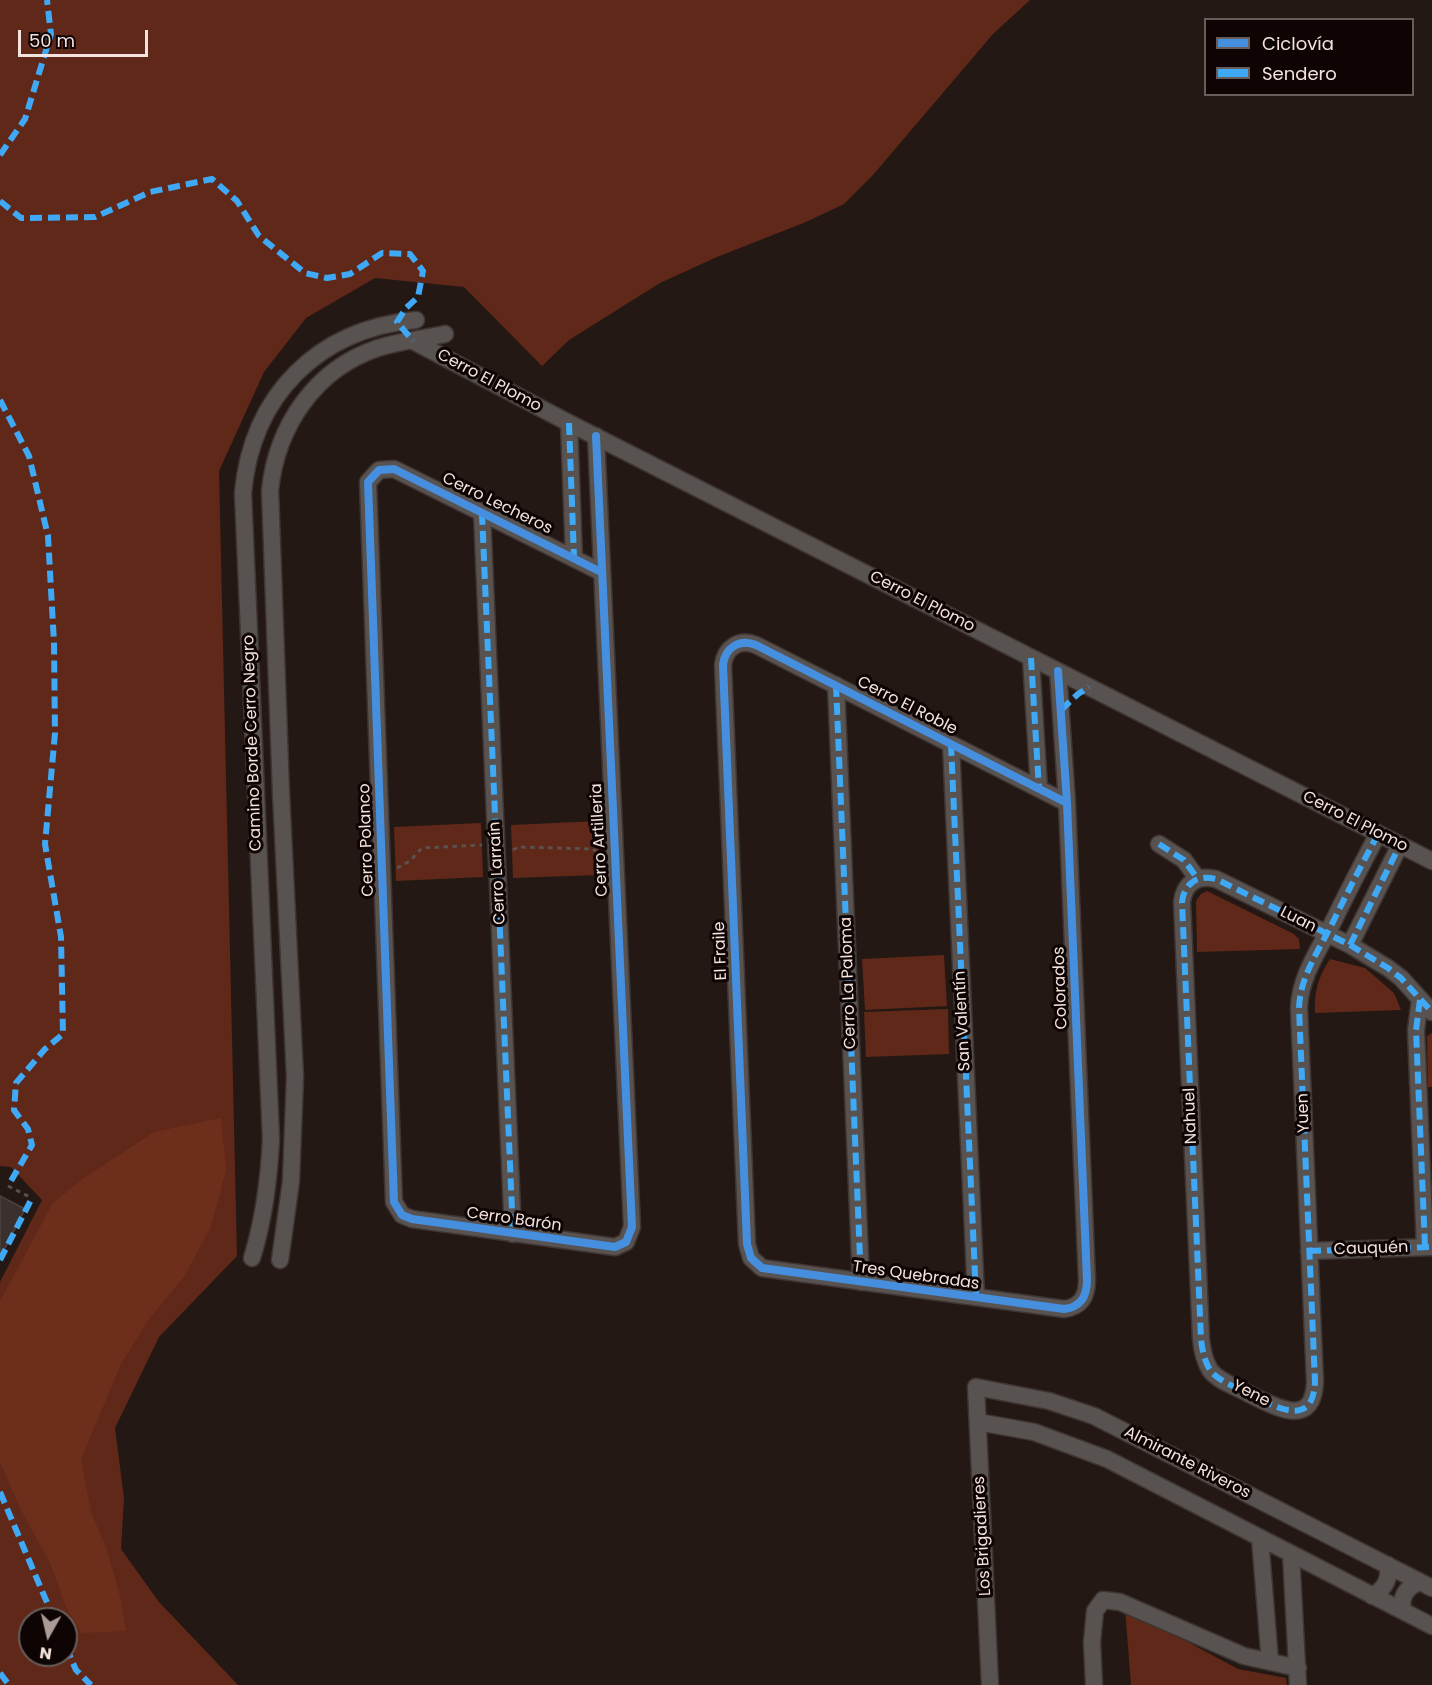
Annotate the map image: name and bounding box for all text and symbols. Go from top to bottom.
scale bar [21,18,152,56]
legend [1204,18,1414,96]
text: 50 m [29,28,75,53]
text: Ciclovía [1262,31,1334,56]
text: Sendero [1262,61,1337,86]
street label: Cerro El Plomo [434,345,544,417]
street label: Cerro Lecheros [439,469,555,539]
street label: Cerro El Plomo [866,567,978,637]
street label: Camino Borde Cerro Negro [240,635,266,851]
street label: Cerro El Roble [854,673,960,739]
street label: Cerro Polanco [355,783,379,897]
street label: Cerro Artilleria [587,783,613,897]
street label: Cerro El Plomo [1299,787,1411,857]
street label: Cerro Larraín [486,821,510,925]
street label: Luan [1277,903,1319,937]
street label: Cerro La Paloma [837,917,861,1049]
street label: El Fraile [710,921,732,981]
street label: Colorados [1050,946,1072,1030]
street label: San Valentín [951,970,975,1072]
street label: Nahuel [1180,1087,1202,1145]
street label: Yuen [1294,1093,1314,1133]
street label: Cerro Barón [465,1204,563,1236]
street label: Cauquén [1333,1238,1409,1260]
street label: Tres Quebradas [852,1258,980,1294]
street label: Yene [1229,1376,1273,1412]
street label: Almirante Riveros [1121,1423,1253,1503]
street label: Los Brigadieres [970,1476,996,1596]
north arrow [18,1607,78,1667]
text: N [38,1641,53,1666]

